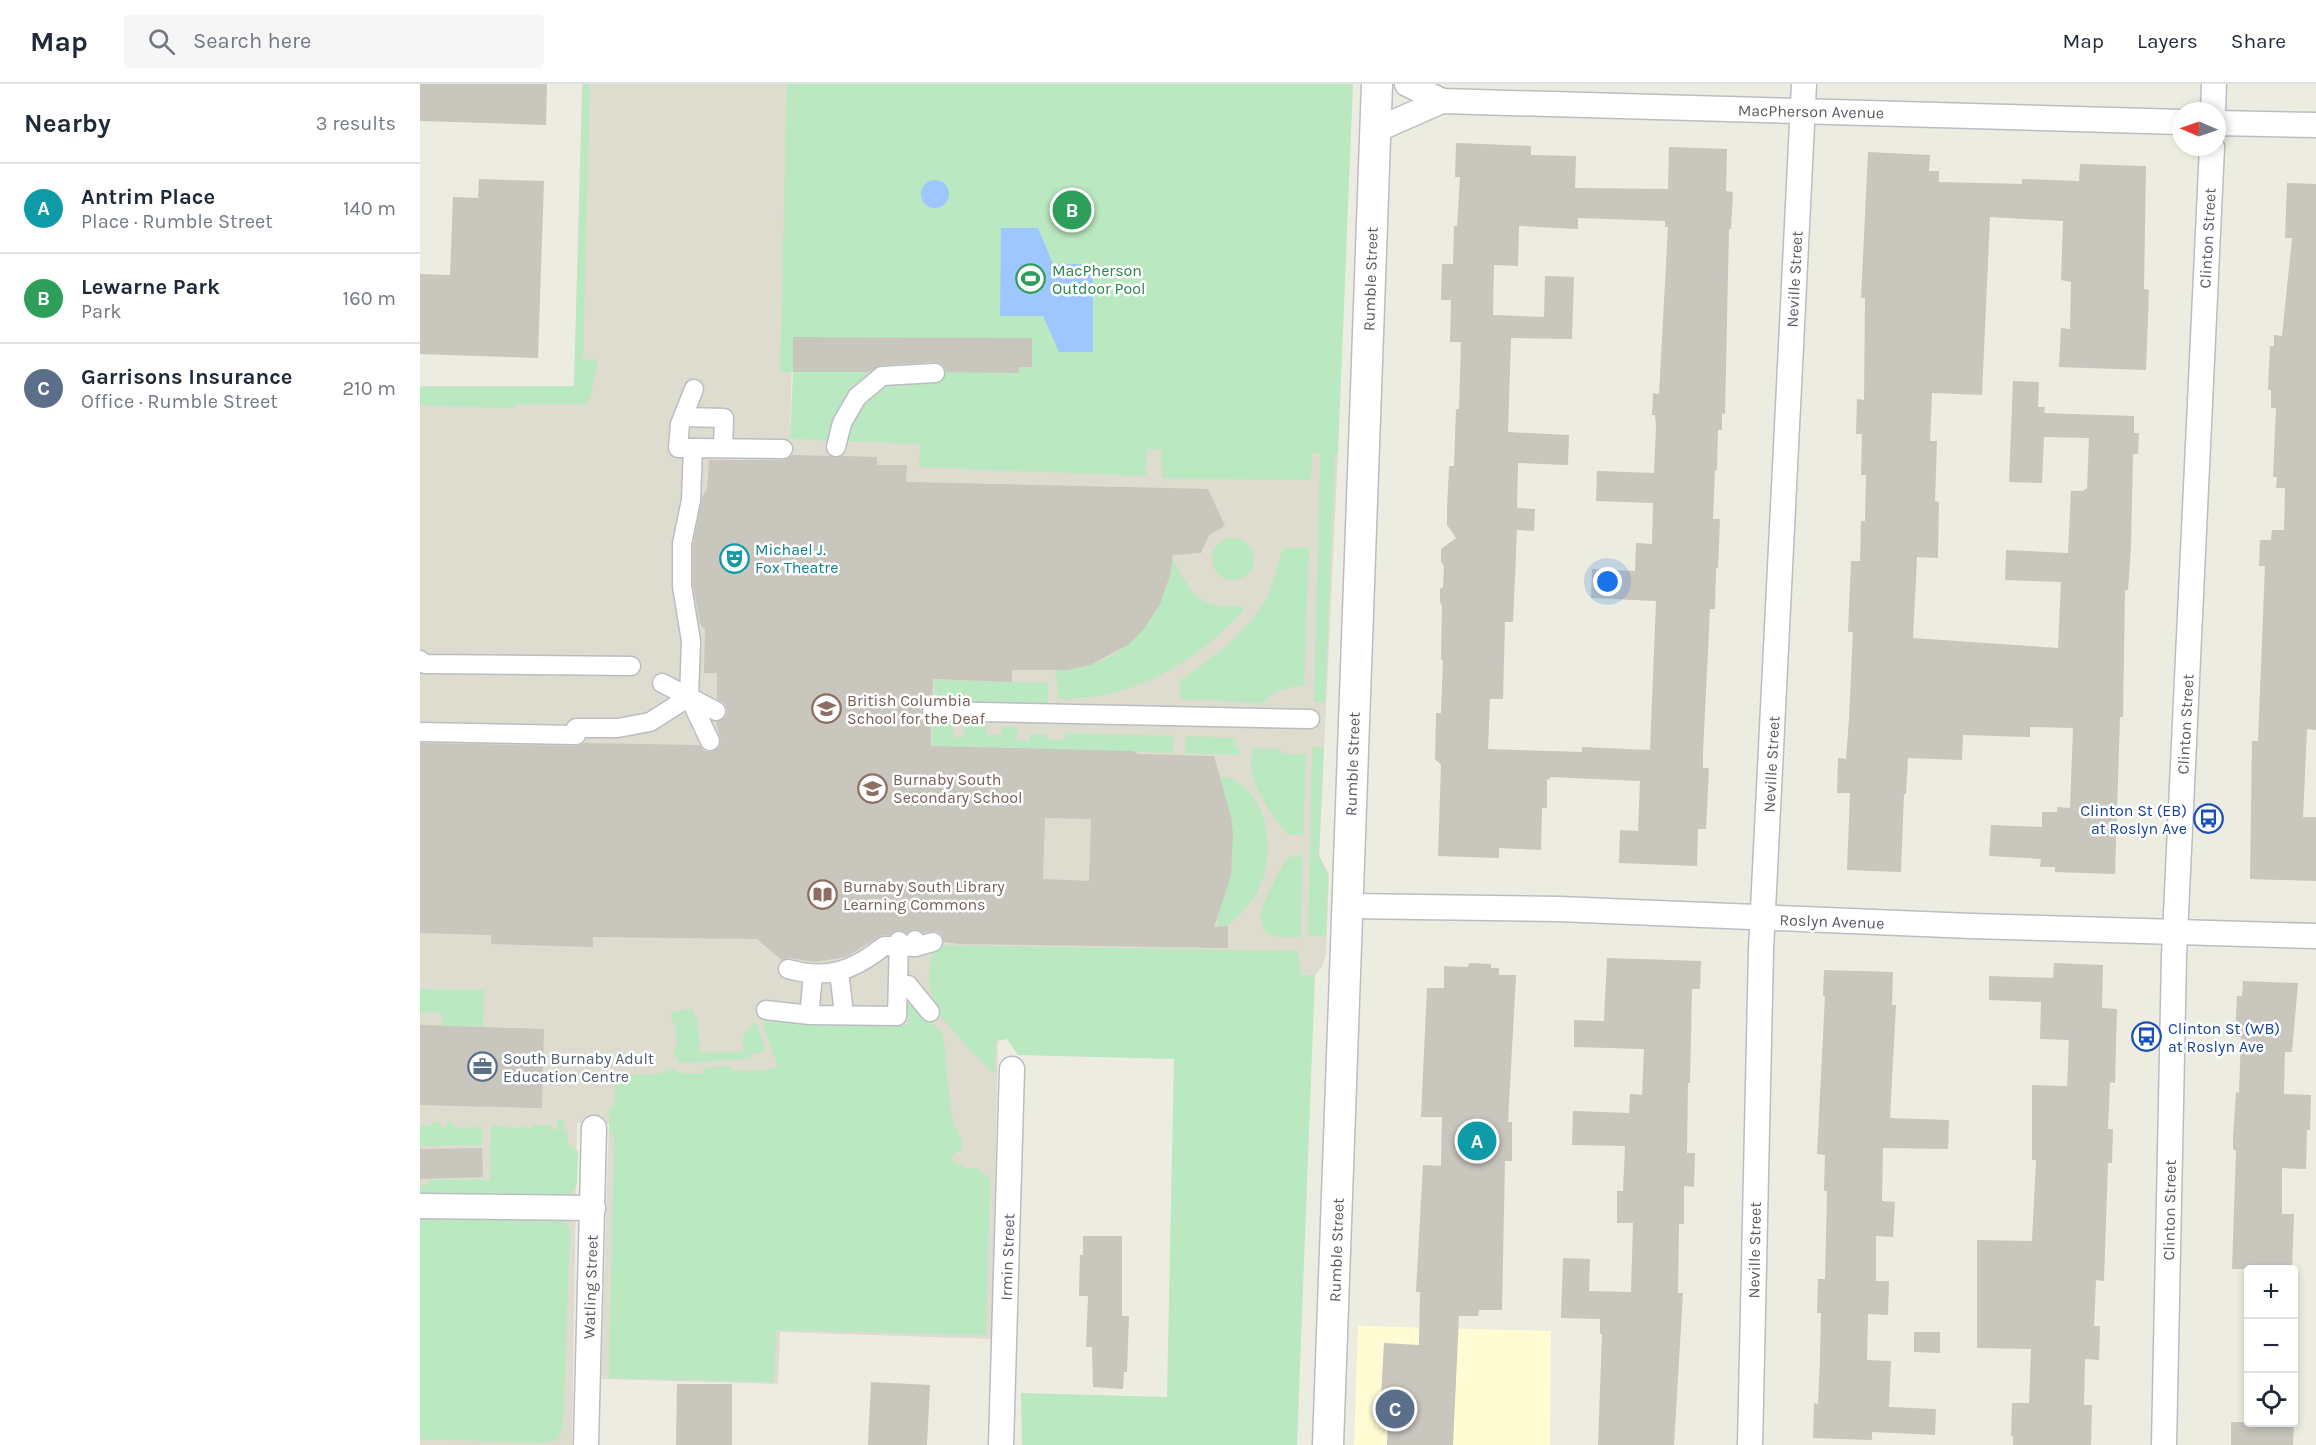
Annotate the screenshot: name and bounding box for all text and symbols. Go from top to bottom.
search box [124,14,544,68]
text: Map [30,25,88,58]
icon: search [145,25,178,58]
text: Search here [193,28,311,54]
text: Map [2062,29,2104,53]
text: Layers [2137,29,2198,53]
text: Share [2231,29,2286,53]
street label: MacPherson Avenue [1738,101,1884,122]
north arrow [2172,102,2226,156]
text: Nearby [24,108,111,139]
text: 3 results [316,112,396,135]
text: Antrim Place [81,184,215,210]
street label: Clinton Street [2195,187,2220,289]
pin: B [1052,188,1092,232]
text: A [37,197,50,220]
text: 140 m [343,197,396,220]
text: Place · Rumble Street [81,210,273,233]
street label: Rumble Street [1359,227,1382,331]
street label: Neville Street [1782,230,1807,328]
place label: MacPherson Outdoor Pool [1052,261,1145,298]
sports icon: MacPherson Outdoor Pool [1015,263,1047,295]
text: Lewarne Park [81,274,220,300]
text: B [37,287,50,310]
text: 160 m [343,287,396,310]
text: Park [81,300,122,323]
text: Garrisons Insurance [81,364,293,390]
text: C [37,377,50,400]
text: 210 m [342,377,396,400]
text: Office · Rumble Street [81,390,278,413]
place label: Michael J. Fox Theatre [755,540,838,577]
theatre icon: Michael J. Fox Theatre [718,542,750,574]
your location [1593,567,1622,596]
street label: Clinton Street [2173,673,2198,775]
place label: British Columbia School for the Deaf [847,691,985,728]
school or university icon: British Columbia School for the Deaf [810,693,842,725]
street label: Rumble Street [1341,712,1364,816]
street label: Neville Street [1759,715,1784,813]
place label: Burnaby South Secondary School [893,770,1022,807]
school or university icon: Burnaby South Secondary School [856,772,888,804]
place label: Clinton St (EB) at Roslyn Ave [2080,801,2187,838]
bus stop icon: Clinton St (EB) at Roslyn Ave [2192,803,2224,835]
place label: Burnaby South Library Learning Commons [843,877,1005,914]
library icon: Burnaby South Library Learning Commons [806,879,838,911]
street label: Roslyn Avenue [1779,910,1885,933]
place label: Clinton St (WB) at Roslyn Ave [2168,1019,2280,1056]
bus stop icon: Clinton St (WB) at Roslyn Ave [2131,1021,2163,1053]
place label: South Burnaby Adult Education Centre [503,1049,654,1086]
office icon: South Burnaby Adult Education Centre [466,1051,498,1083]
pin: A [1458,1118,1496,1164]
street label: Clinton Street [2159,1159,2180,1261]
street label: Rumble Street [1325,1198,1348,1302]
street label: Neville Street [1744,1201,1765,1299]
street label: Irmin Street [996,1213,1019,1301]
street label: Watling Street [579,1235,602,1339]
map controls [2244,1265,2298,1427]
button: + [2244,1265,2298,1319]
button: − [2244,1319,2298,1373]
button: locate [2244,1373,2298,1427]
pin: C [1376,1386,1414,1432]

